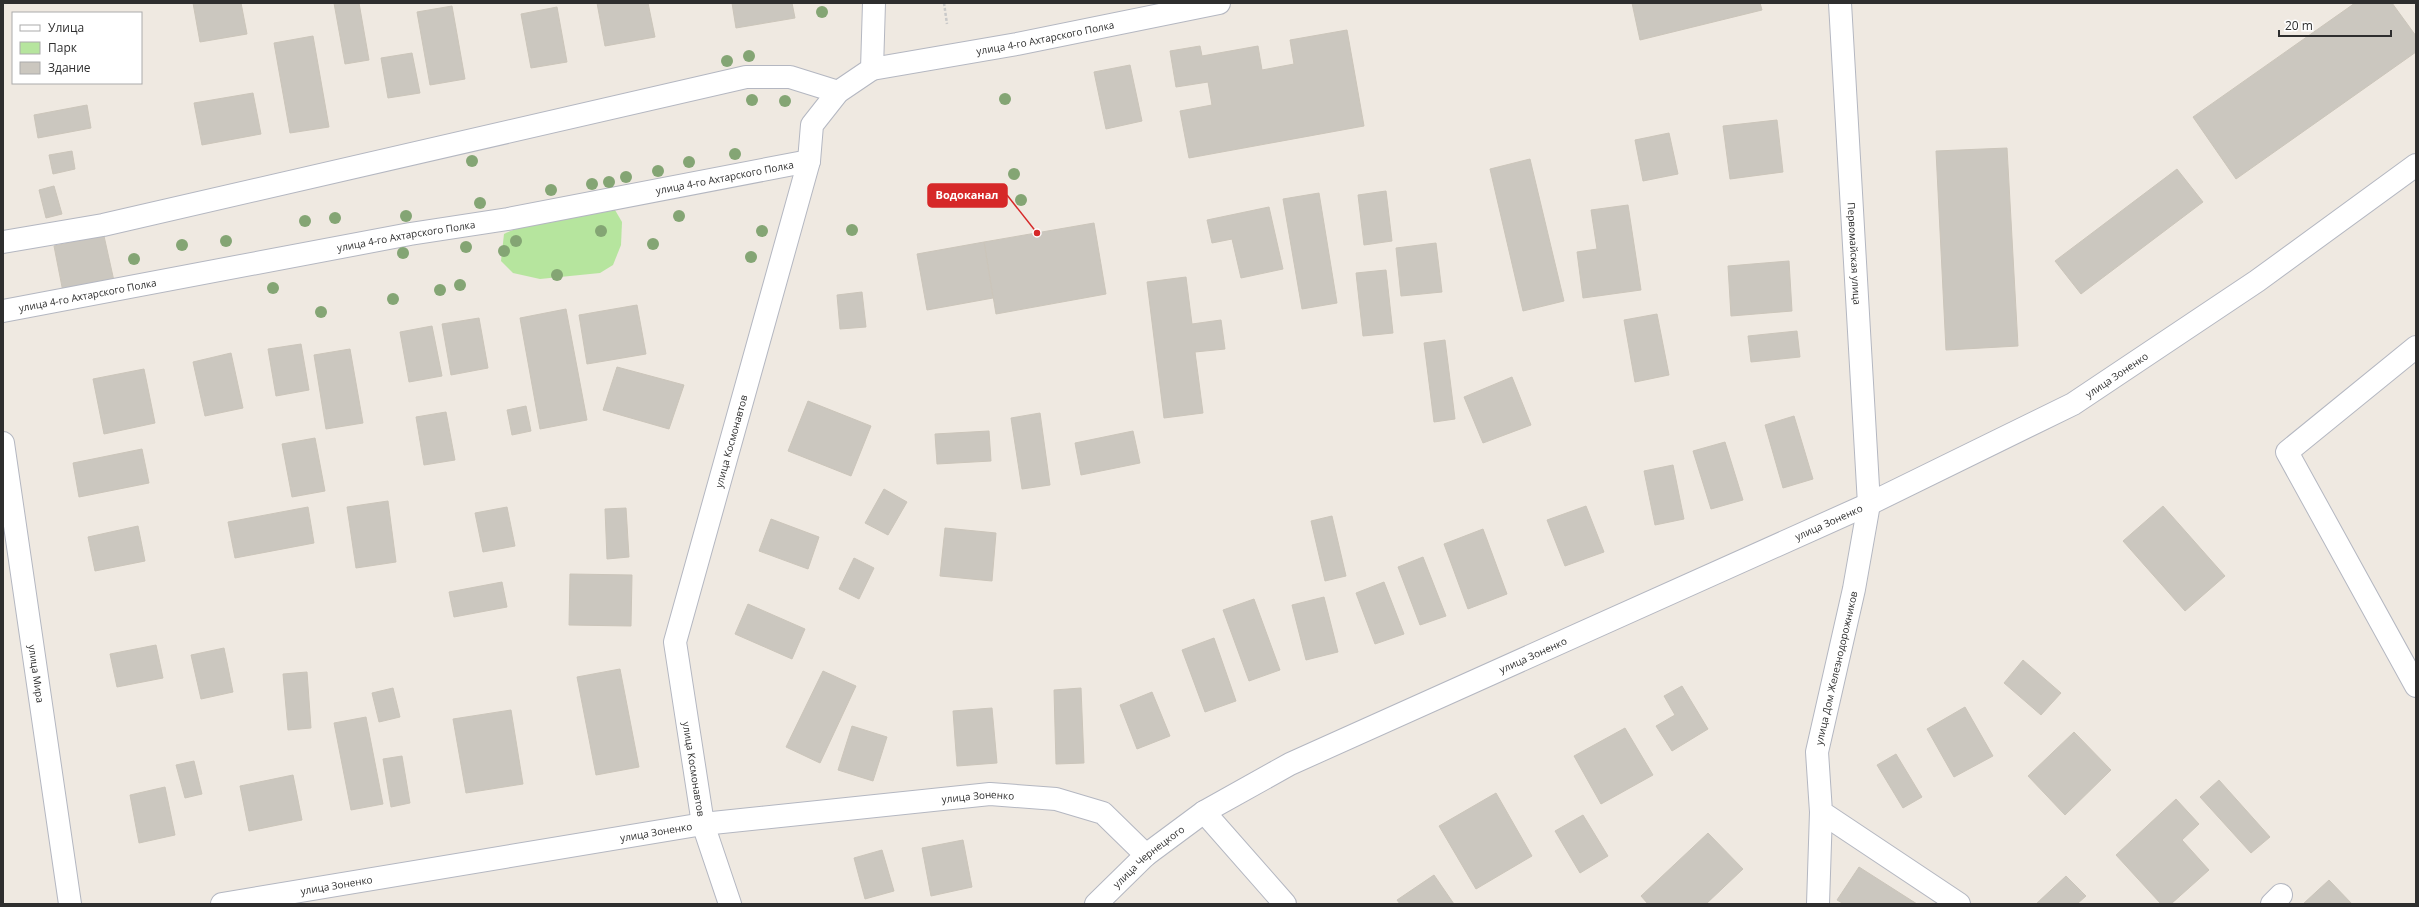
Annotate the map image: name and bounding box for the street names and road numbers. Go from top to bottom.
street label: улица 4-го Ахтарского Полка [975,17,1115,58]
street label: улица 4-го Ахтарского Полка [655,157,795,197]
street label: Первомайская улица [1845,202,1864,305]
street label: улица 4-го Ахтарского Полка [336,217,476,255]
street label: улица 4-го Ахтарского Полка [17,275,158,315]
street label: улица Зоненко [2082,349,2151,401]
street label: улица Космонавтов [711,393,751,489]
street label: улица Зоненко [1792,501,1865,543]
street label: улица Дом Железнодорожников [1811,589,1861,746]
street label: улица Зоненко [1497,634,1569,676]
street label: улица Мира [25,644,48,704]
street label: улица Космонавтов [680,721,708,818]
street label: улица Зоненко [941,787,1015,806]
street label: улица Зоненко [619,819,693,845]
street label: улица Чернецкого [1110,822,1187,891]
street label: улица Зоненко [299,872,374,898]

